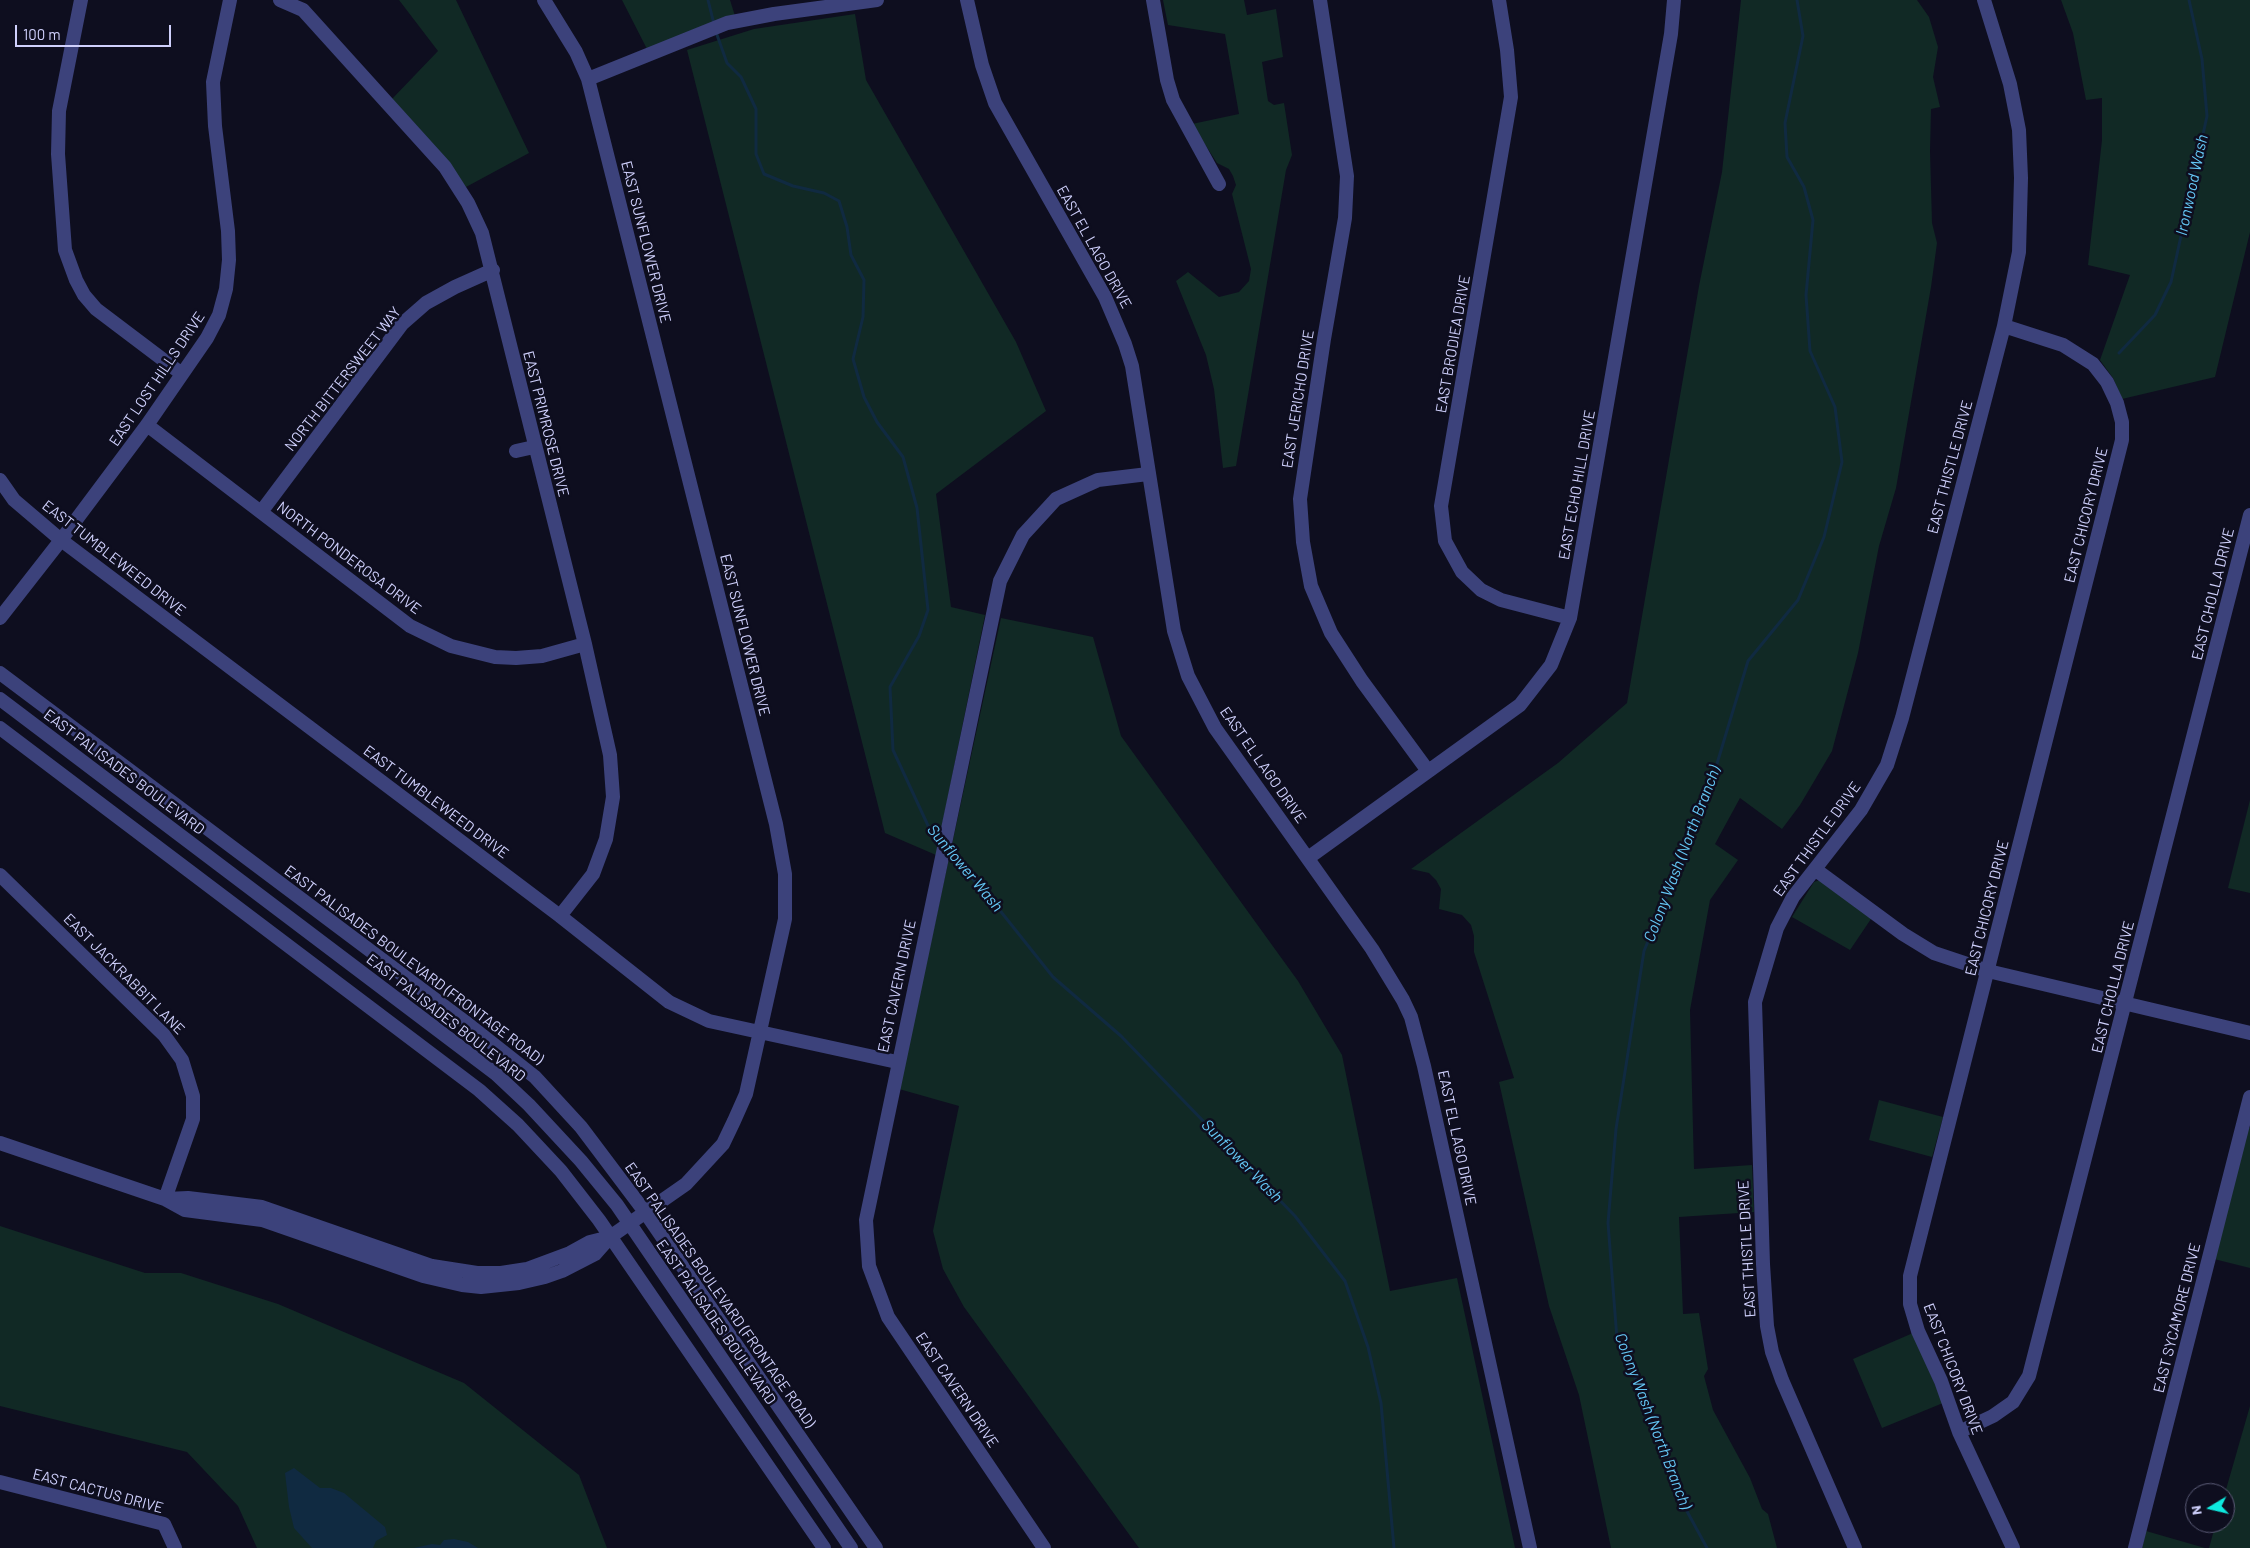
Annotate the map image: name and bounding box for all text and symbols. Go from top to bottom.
scale bar [18,15,174,47]
text: 100 m [23,25,61,43]
water label: Ironwood Wash [2172,133,2212,237]
street label: EAST SUNFLOWER DRIVE [617,159,675,325]
street label: EAST EL LAGO DRIVE [1053,182,1135,312]
street label: EAST BRODIEA DRIVE [1432,274,1474,414]
street label: NORTH BITTERSWEET WAY [281,303,405,455]
street label: EAST LOST HILLS DRIVE [105,309,209,449]
street label: EAST JERICHO DRIVE [1278,329,1318,469]
street label: EAST PRIMROSE DRIVE [519,349,573,499]
street label: EAST THISTLE DRIVE [1924,398,1976,536]
street label: EAST ECHO HILL DRIVE [1555,409,1599,561]
street label: EAST CHICORY DRIVE [2060,445,2112,585]
street label: EAST TUMBLEWEED DRIVE [39,496,189,620]
street label: NORTH PONDEROSA DRIVE [273,498,425,618]
street label: EAST CHOLLA DRIVE [2188,526,2238,662]
street label: EAST SUNFLOWER DRIVE [716,552,774,718]
street label: EAST EL LAGO DRIVE [1216,703,1310,827]
street label: EAST PALISADES BOULEVARD [40,706,208,838]
street label: EAST TUMBLEWEED DRIVE [360,741,512,863]
water label: Colony Wash (North Branch) [1640,763,1724,945]
street label: EAST THISTLE DRIVE [1769,778,1865,900]
water label: Sunflower Wash [923,820,1007,916]
street label: EAST CHICORY DRIVE [1961,838,2013,978]
street label: EAST PALISADES BOULEVARD (FRONTAGE ROAD) [281,862,547,1068]
street label: EAST JACKRABBIT LANE [60,910,188,1038]
street label: EAST CAVERN DRIVE [874,918,920,1054]
street label: EAST CHOLLA DRIVE [2088,919,2138,1055]
street label: EAST PALISADES BOULEVARD [363,950,529,1086]
street label: EAST EL LAGO DRIVE [1434,1069,1480,1207]
water label: Sunflower Wash [1198,1115,1286,1207]
street label: EAST PALISADES BOULEVARD (FRONTAGE ROAD) [621,1159,819,1431]
street label: EAST THISTLE DRIVE [1734,1180,1760,1318]
street label: EAST PALISADES BOULEVARD [652,1236,780,1408]
street label: EAST SYCAMORE DRIVE [2150,1241,2204,1395]
street label: EAST CHICORY DRIVE [1920,1301,1986,1437]
street label: EAST CAVERN DRIVE [912,1329,1002,1451]
water label: Colony Wash (North Branch) [1611,1330,1695,1512]
street label: EAST CACTUS DRIVE [31,1465,165,1517]
north arrow [2185,1483,2235,1533]
text: N [2187,1504,2205,1516]

